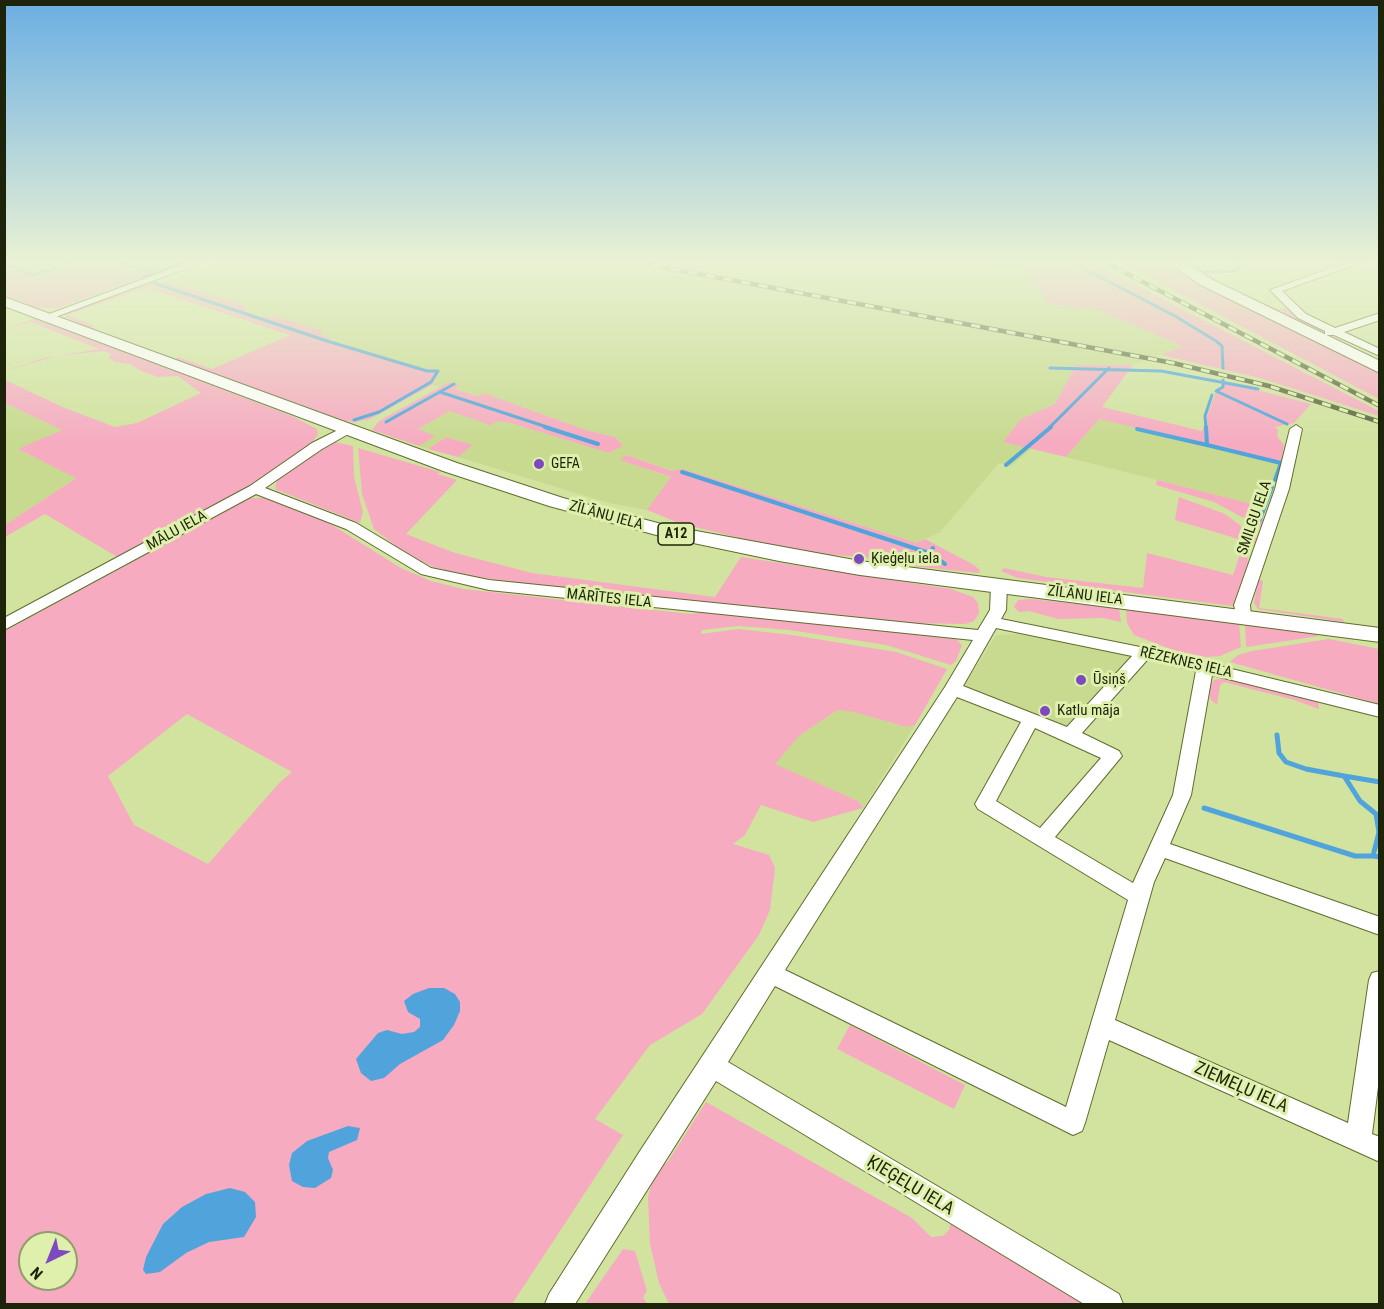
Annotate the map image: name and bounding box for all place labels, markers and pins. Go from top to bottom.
place label: GEFA [551,456,580,472]
marker: GEFA [532,457,546,471]
place label: Ķieģeļu iela [871,550,939,568]
marker: Ķieģeļu iela [852,552,866,566]
place label: Ūsiņš [1093,671,1126,689]
marker: Ūsiņš [1074,673,1088,687]
place label: Katlu māja [1057,702,1120,720]
marker: Katlu māja [1038,704,1052,718]

